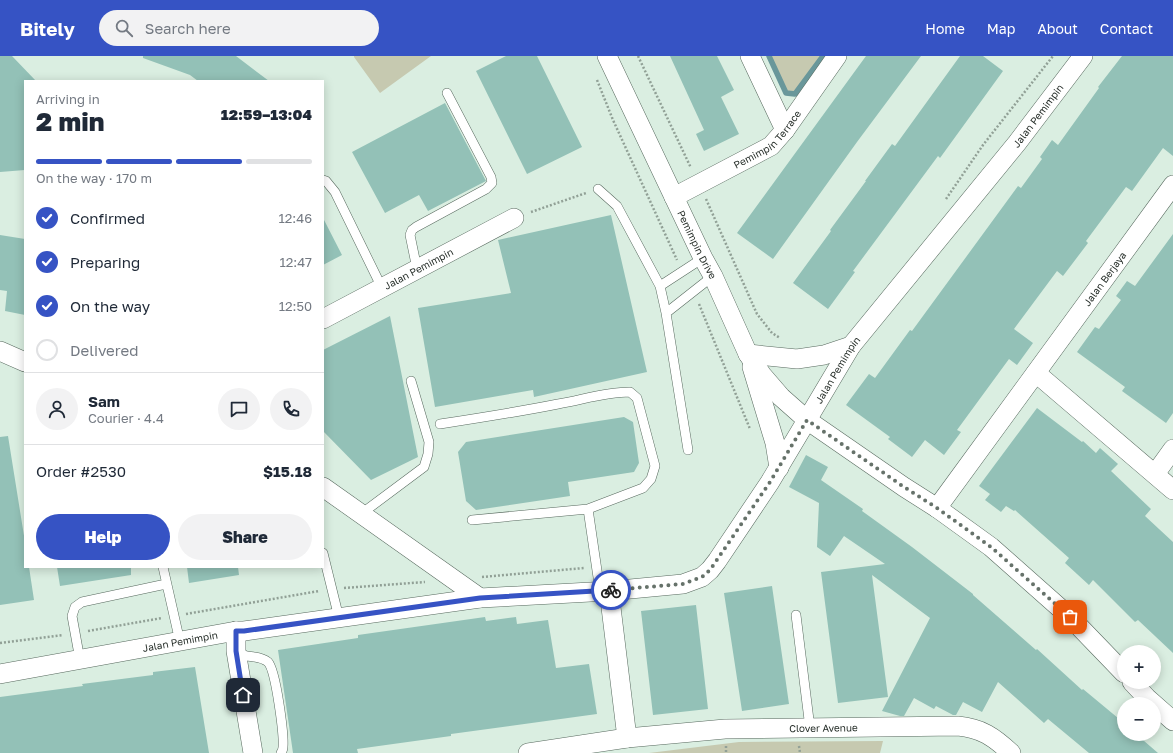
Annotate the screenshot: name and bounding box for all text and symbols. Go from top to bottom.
search box [99,10,379,46]
text: Bitely [20,17,75,40]
icon: search [113,17,135,39]
text: Search here [145,19,231,37]
text: Home [925,20,965,37]
text: Map [987,20,1015,37]
text: About [1037,20,1078,37]
text: Contact [1100,20,1153,37]
street label: Jalan Pemimpin [1010,82,1066,150]
text: Arriving in [36,91,100,107]
text: 12:59–13:04 [221,105,312,123]
text: 2 min [36,106,104,137]
street label: Pemimpin Terrace [731,107,803,171]
text: On the way · 170 m [36,170,152,186]
icon: check [36,207,58,229]
street label: Pemimpin Drive [675,208,719,281]
text: Confirmed [70,209,145,227]
text: 12:46 [278,210,312,226]
street label: Jalan Pemimpin [382,245,455,292]
street label: Jalan Berjaya [1081,249,1128,308]
icon: check [36,251,58,273]
text: Preparing [70,253,140,271]
text: 12:47 [279,254,312,270]
icon: check [36,295,58,317]
text: On the way [70,297,150,315]
text: 12:50 [279,298,312,314]
street label: Jalan Pemimpin [812,334,862,405]
text: Delivered [70,341,138,359]
button: person [36,388,78,430]
button: chat [218,388,260,430]
button: phone [270,388,312,430]
text: Sam [88,392,120,410]
text: Courier · 4.4 [88,410,164,426]
text: Order #2530 [36,462,126,480]
text: $15.18 [263,462,312,480]
button: Help [36,514,170,560]
button: Share [178,514,312,560]
courier [591,570,631,610]
icon: bike [600,579,622,601]
pin [1053,600,1087,634]
icon: bag [1059,606,1081,628]
street label: Jalan Pemimpin [141,628,219,654]
map controls [1117,645,1161,741]
button: + [1117,645,1161,689]
pin [226,678,260,712]
icon: home [232,684,254,706]
button: − [1117,697,1161,741]
street label: Clover Avenue [789,721,858,734]

